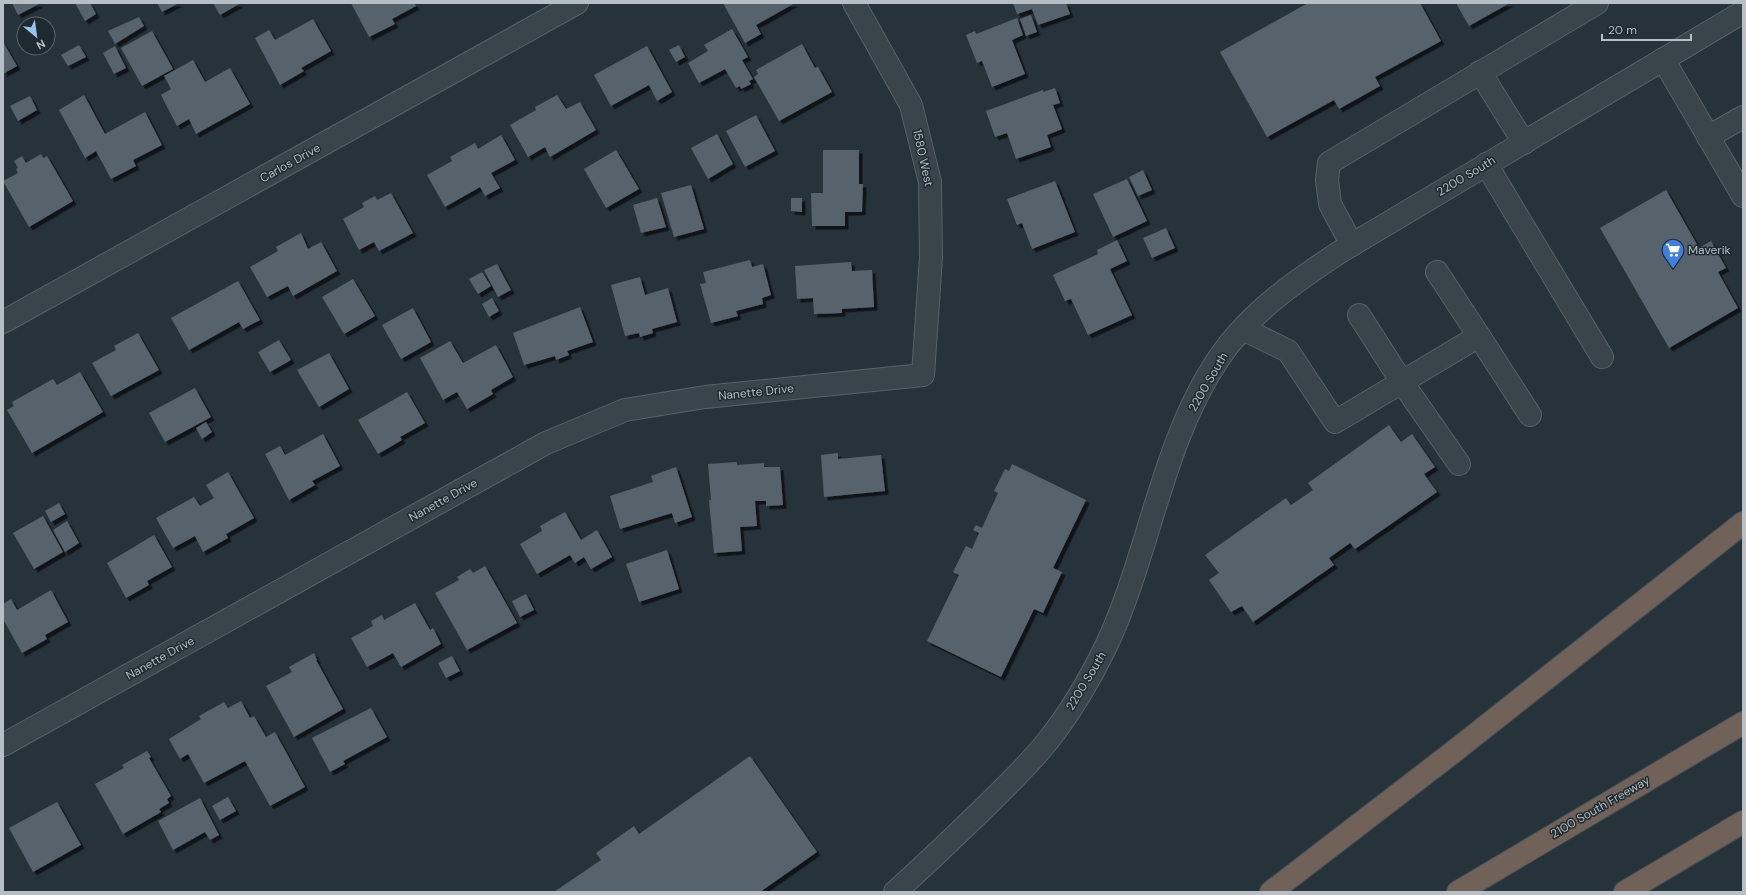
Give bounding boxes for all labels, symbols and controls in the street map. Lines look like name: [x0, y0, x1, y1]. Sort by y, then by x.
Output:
north arrow: [16, 16, 56, 56]
scale bar: [1602, 16, 1691, 42]
text: 20 m: [1608, 22, 1637, 38]
text: N: [34, 37, 48, 53]
street label: 1580 West: [909, 128, 937, 188]
street label: Carlos Drive: [257, 140, 323, 186]
street label: 2200 South: [1434, 152, 1498, 200]
supermarket icon: Maverik: [1660, 237, 1686, 270]
place label: Maverik: [1688, 242, 1731, 258]
street label: 2200 South: [1185, 349, 1231, 415]
street label: Nanette Drive: [717, 380, 795, 404]
street label: Nanette Drive: [406, 474, 480, 525]
street label: Nanette Drive: [123, 632, 197, 683]
street label: 2200 South: [1062, 649, 1110, 713]
street label: 2100 South Freeway: [1548, 772, 1653, 842]

